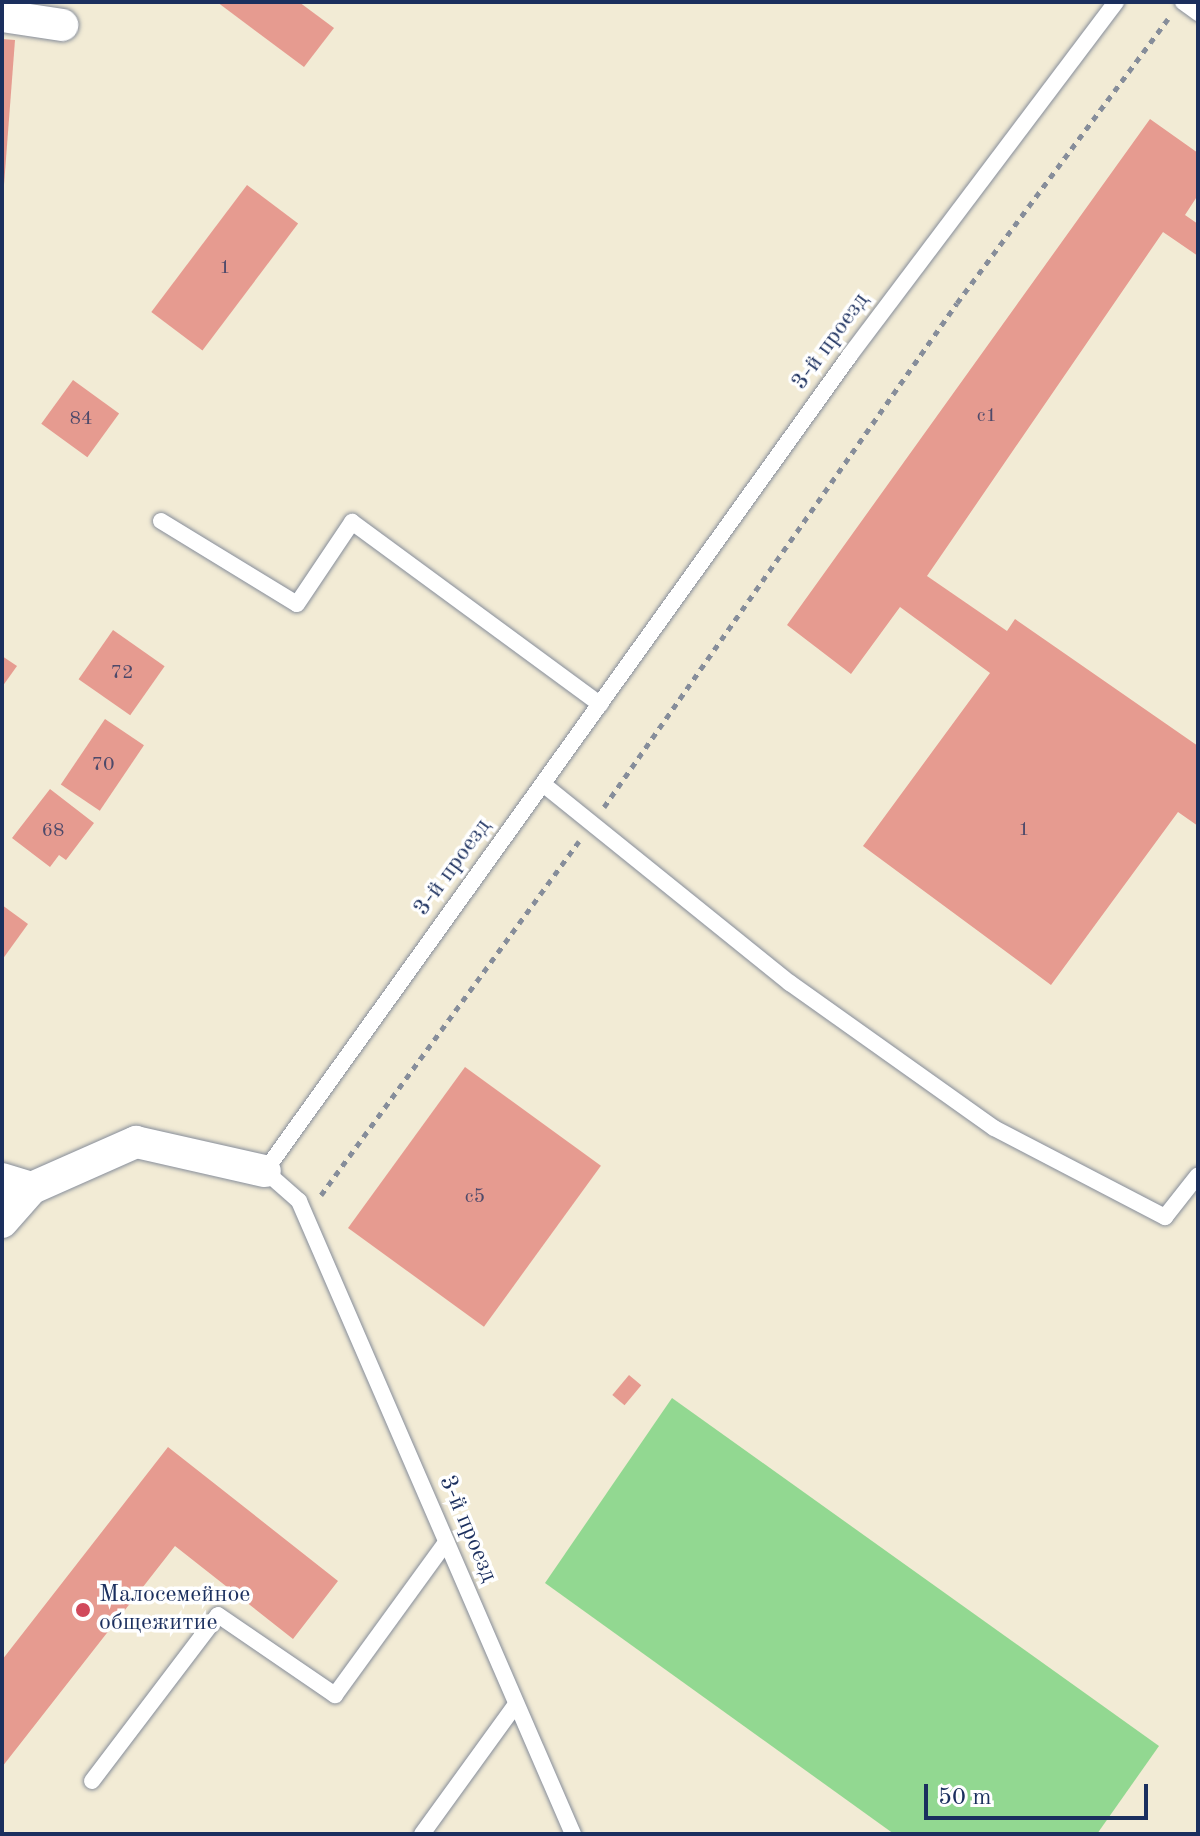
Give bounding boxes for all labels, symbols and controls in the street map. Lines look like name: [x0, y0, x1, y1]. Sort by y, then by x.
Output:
house number: 1: [219, 256, 231, 280]
street label: 3-й проезд: [786, 288, 876, 396]
house number: с1: [977, 404, 997, 428]
house number: 84: [69, 407, 93, 431]
house number: 72: [110, 661, 134, 685]
house number: 70: [91, 753, 115, 777]
street label: 3-й проезд: [408, 814, 498, 922]
house number: 1: [1018, 818, 1030, 842]
house number: 68: [41, 819, 65, 843]
house number: с5: [465, 1185, 485, 1209]
street label: 3-й проезд: [432, 1471, 502, 1587]
place label: Малосемейное общежитие: [99, 1582, 250, 1638]
marker: Малосемейное общежитие: [74, 1601, 92, 1619]
scale bar: [928, 1768, 1152, 1818]
text: 50 m: [938, 1786, 992, 1810]

